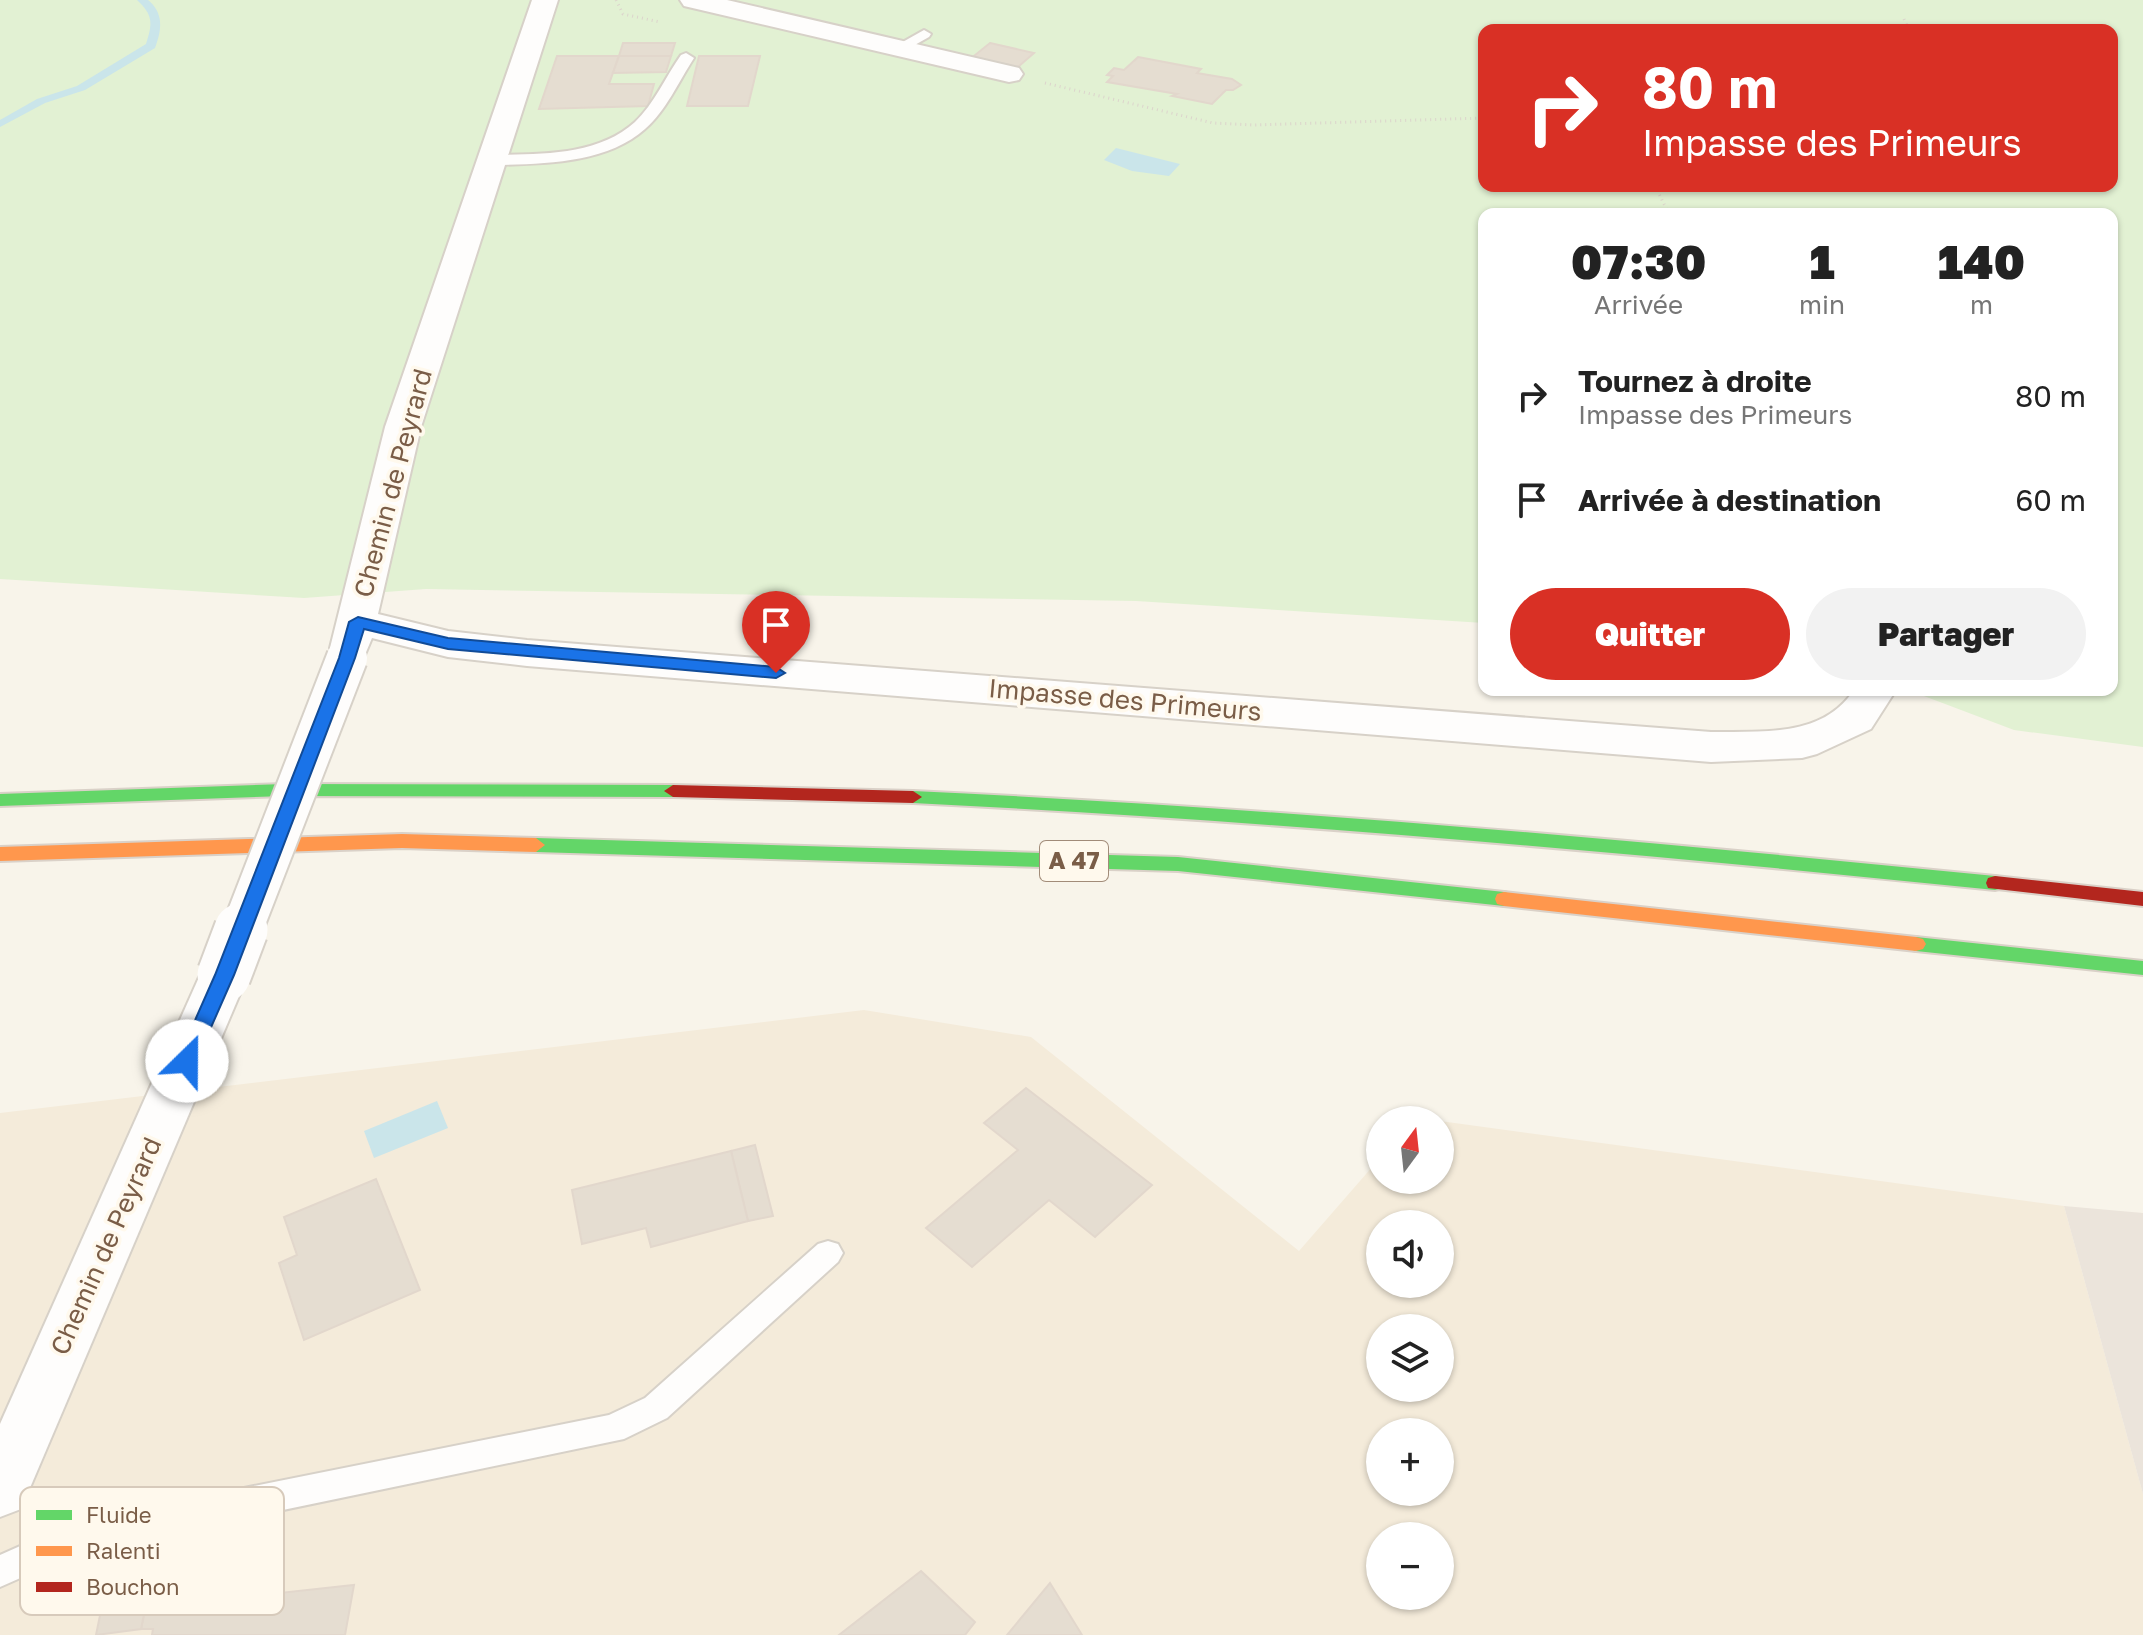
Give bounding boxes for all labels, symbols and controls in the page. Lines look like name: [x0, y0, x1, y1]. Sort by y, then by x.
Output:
text: 80 m: [1642, 53, 1777, 120]
icon: right: [1510, 56, 1614, 160]
text: Impasse des Primeurs: [1642, 121, 2022, 164]
text: 07:30: [1571, 232, 1706, 290]
text: 1: [1809, 232, 1835, 290]
text: 140: [1938, 232, 2025, 290]
text: Arrivée: [1594, 289, 1683, 320]
text: min: [1799, 289, 1845, 320]
text: m: [1970, 289, 1993, 320]
text: Tournez à droite: [1578, 363, 1812, 399]
street label: Chemin de Peyrard: [347, 365, 438, 600]
icon: right: [1510, 374, 1554, 418]
text: 80 m: [2015, 378, 2086, 414]
text: Impasse des Primeurs: [1578, 399, 1852, 430]
icon: arrive: [1510, 478, 1554, 522]
text: Arrivée à destination: [1578, 482, 1881, 518]
text: 60 m: [2015, 482, 2086, 518]
button: Quitter: [1510, 588, 1790, 680]
button: Partager: [1806, 588, 2086, 680]
pin: [742, 591, 810, 673]
icon: arrive: [754, 603, 798, 647]
street label: Impasse des Primeurs: [987, 672, 1263, 727]
road number: A 47: [1040, 841, 1108, 881]
position arrow: [145, 1019, 229, 1103]
north arrow: [1366, 1106, 1454, 1194]
map controls: [1366, 1106, 1454, 1610]
street label: Chemin de Peyrard: [44, 1132, 168, 1359]
button: sound: [1366, 1210, 1454, 1298]
button: layers: [1366, 1314, 1454, 1402]
button: +: [1366, 1418, 1454, 1506]
legend: [20, 1487, 284, 1615]
text: Fluide: [86, 1501, 152, 1528]
button: −: [1366, 1522, 1454, 1610]
text: Ralenti: [86, 1537, 161, 1564]
text: Bouchon: [86, 1573, 180, 1600]

